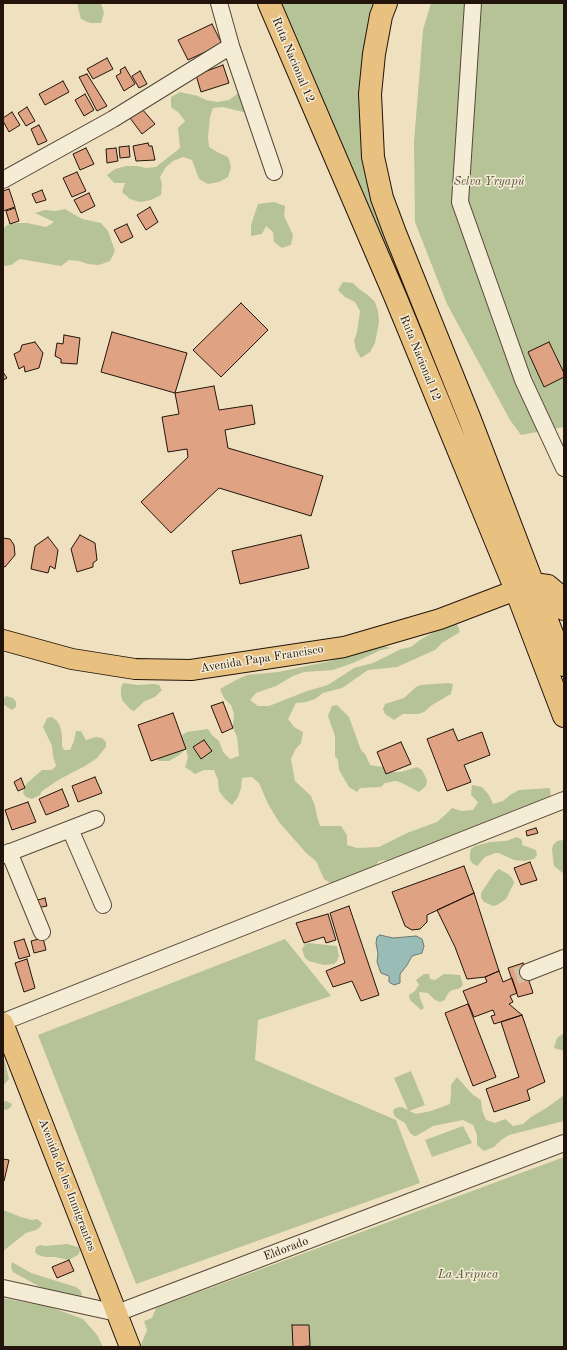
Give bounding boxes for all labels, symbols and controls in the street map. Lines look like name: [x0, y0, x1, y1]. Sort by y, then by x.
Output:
street label: Ruta Nacional 12: [269, 15, 317, 105]
park label: Selva Yryapú: [453, 175, 525, 189]
street label: Ruta Nacional 12: [396, 313, 444, 403]
street label: Avenida Papa Francisco: [199, 642, 325, 676]
street label: Avenida de los Inmigrantes: [35, 1117, 99, 1253]
street label: Eldorado: [262, 1234, 310, 1264]
park label: La Aripuca: [438, 1268, 498, 1282]

